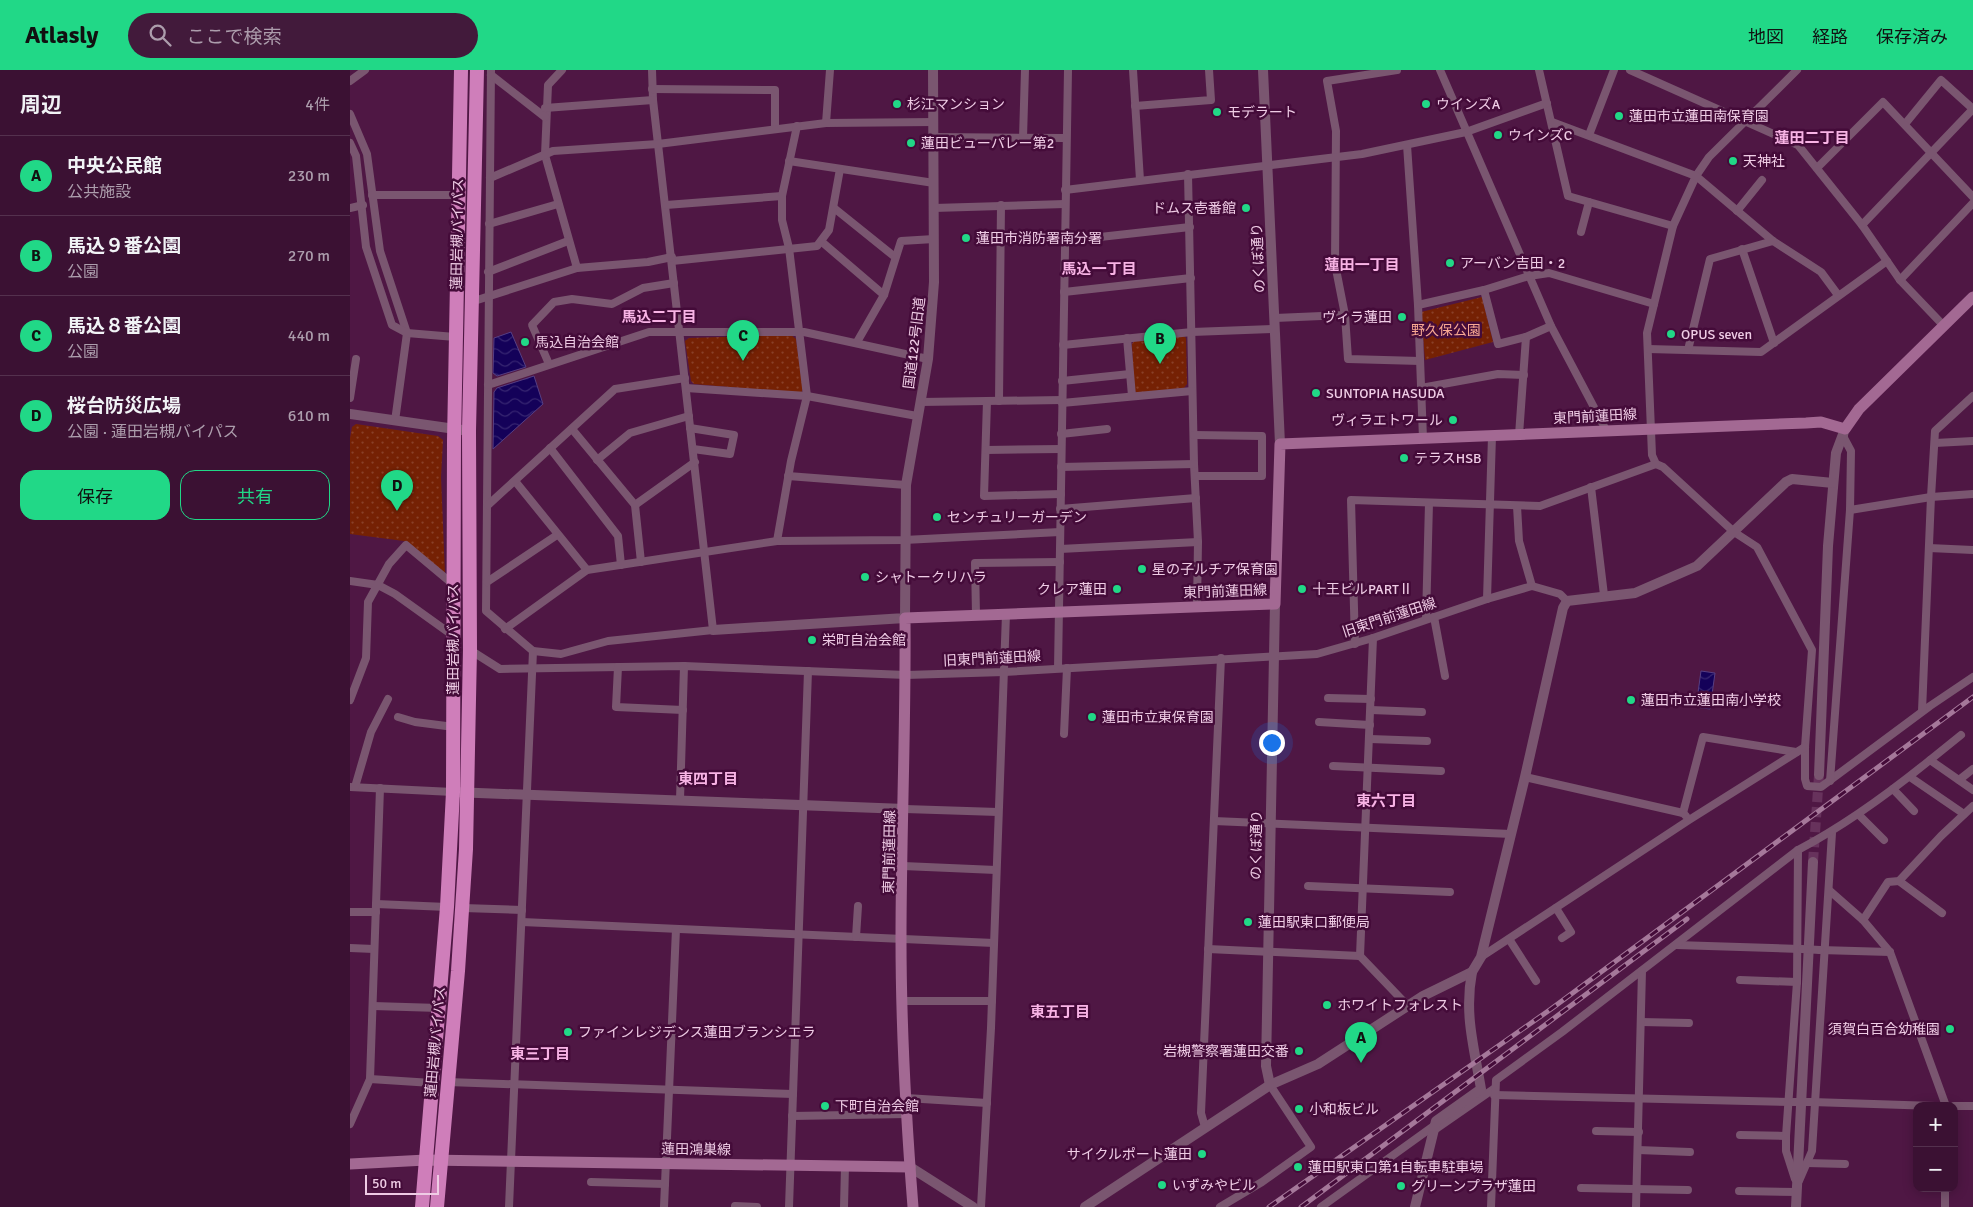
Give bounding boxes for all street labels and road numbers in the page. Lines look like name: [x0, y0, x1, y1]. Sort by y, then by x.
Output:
street label: 蓮田岩槻バイパス: [448, 178, 467, 290]
street label: のくぼ通り: [1248, 223, 1269, 293]
street label: 国道122号旧道: [900, 296, 929, 390]
street label: 東門前蓮田線: [1553, 406, 1637, 427]
street label: 東門前蓮田線: [1183, 582, 1267, 601]
street label: 蓮田岩槻バイパス: [445, 583, 462, 695]
street label: 旧東門前蓮田線: [1340, 594, 1438, 641]
street label: 旧東門前蓮田線: [943, 647, 1041, 670]
street label: 東門前蓮田線: [880, 810, 899, 894]
street label: のくぼ通り: [1247, 810, 1266, 880]
street label: 蓮田岩槻バイパス: [422, 986, 449, 1098]
street label: 蓮田鴻巣線: [661, 1140, 731, 1159]

